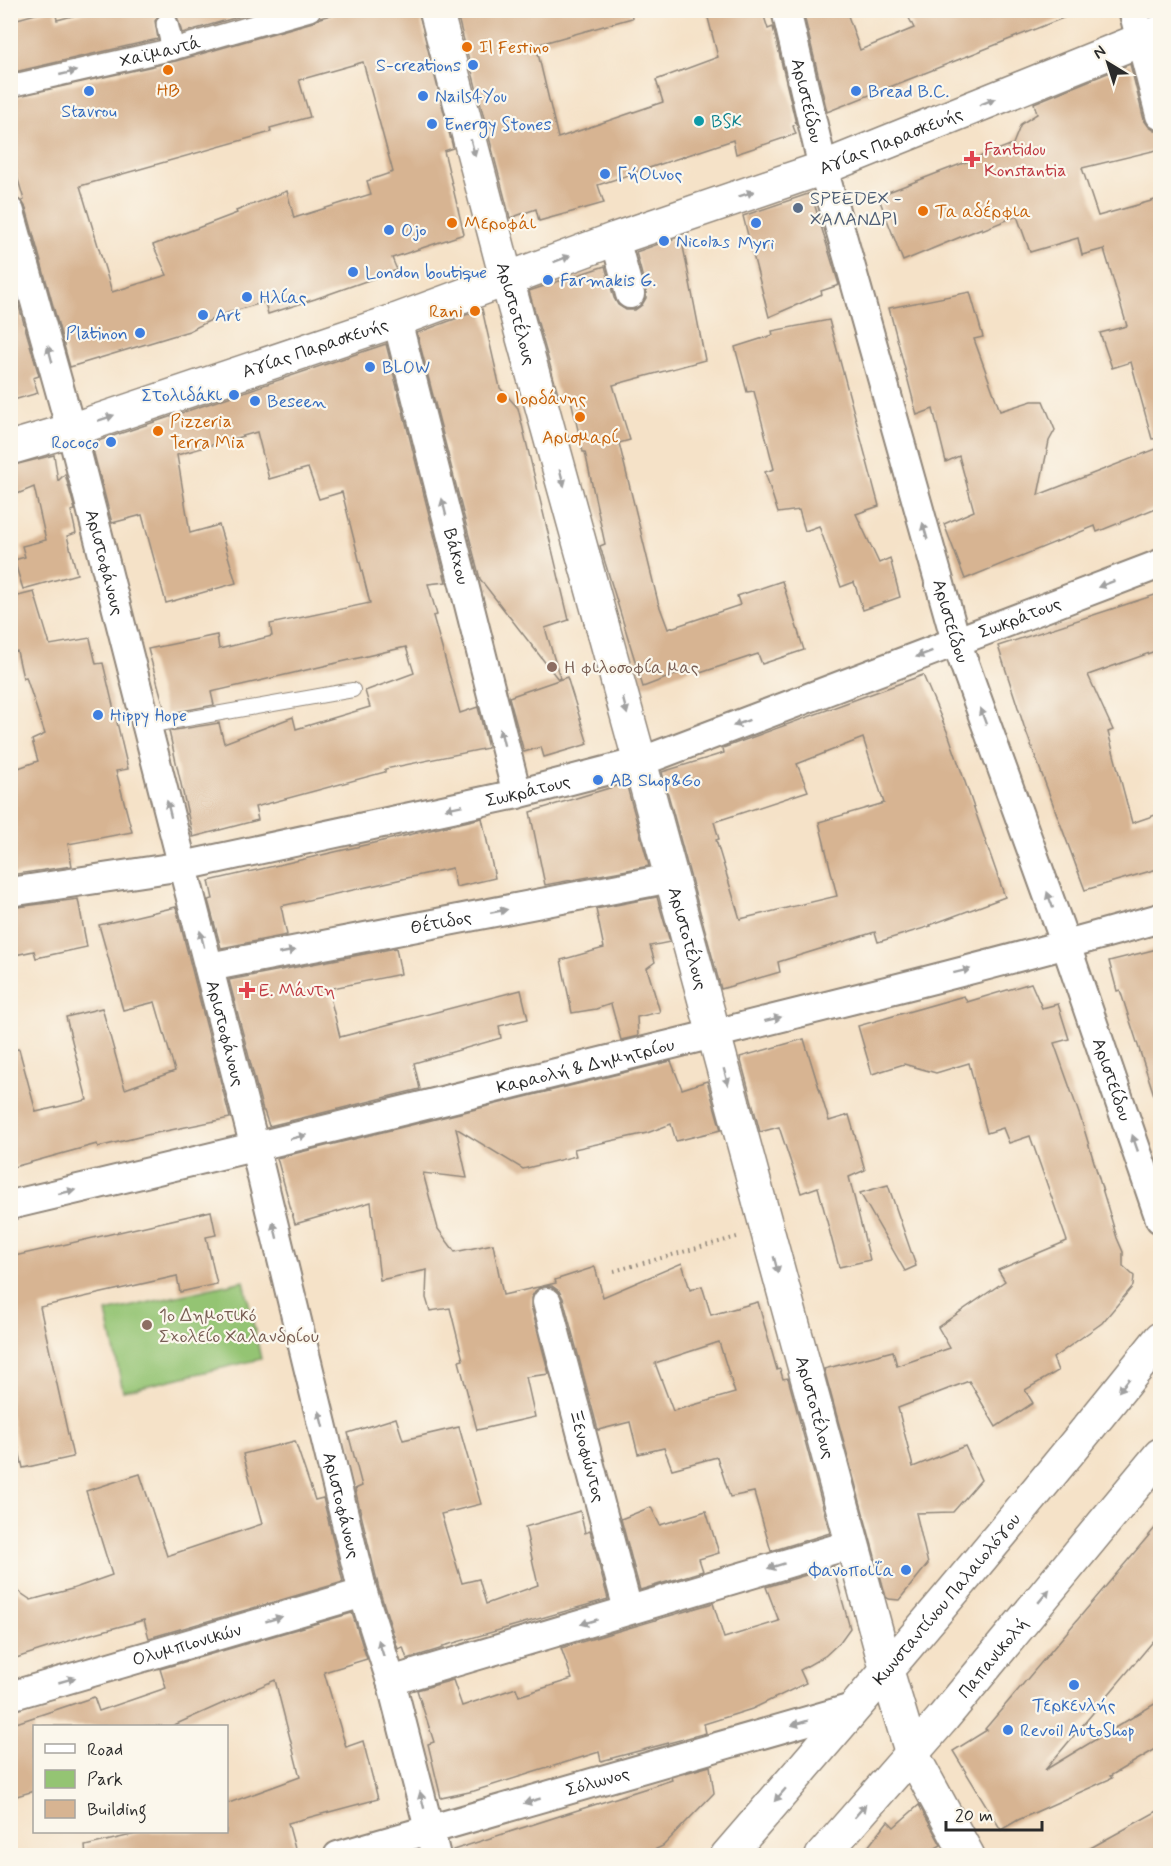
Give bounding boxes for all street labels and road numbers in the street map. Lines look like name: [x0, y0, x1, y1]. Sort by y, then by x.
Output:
street label: Χαϊμαντά: [118, 31, 204, 74]
street label: Αριστείδου: [785, 56, 828, 146]
street label: Αγίας Παρασκευής: [816, 102, 966, 181]
street label: Αριστοτέλους: [490, 260, 541, 368]
street label: Αγίας Παρασκευής: [239, 313, 391, 384]
street label: Αριστοφάνους: [79, 507, 129, 618]
street label: Βάκχου: [437, 526, 475, 587]
street label: Αριστείδου: [926, 577, 974, 667]
street label: Σωκράτους: [975, 592, 1065, 645]
street label: Σωκράτους: [484, 770, 573, 813]
street label: Αριστοτέλους: [662, 885, 712, 993]
street label: Θέτιδος: [408, 906, 474, 941]
street label: Αριστοφάνους: [199, 978, 250, 1089]
street label: Καραολή & Δημητρίου: [494, 1033, 677, 1100]
street label: Αριστείδου: [1086, 1035, 1137, 1124]
street label: Αριστοτέλους: [789, 1354, 840, 1462]
street label: Ξενοφώντος: [563, 1407, 610, 1505]
street label: Αριστοφάνους: [316, 1450, 365, 1561]
street label: Κωνσταντίνου Παλαιολόγου: [868, 1508, 1027, 1691]
street label: Παπανικολή: [953, 1613, 1034, 1704]
street label: Ολυμπιονικών: [130, 1618, 244, 1673]
street label: Σόλωνος: [563, 1762, 632, 1803]

